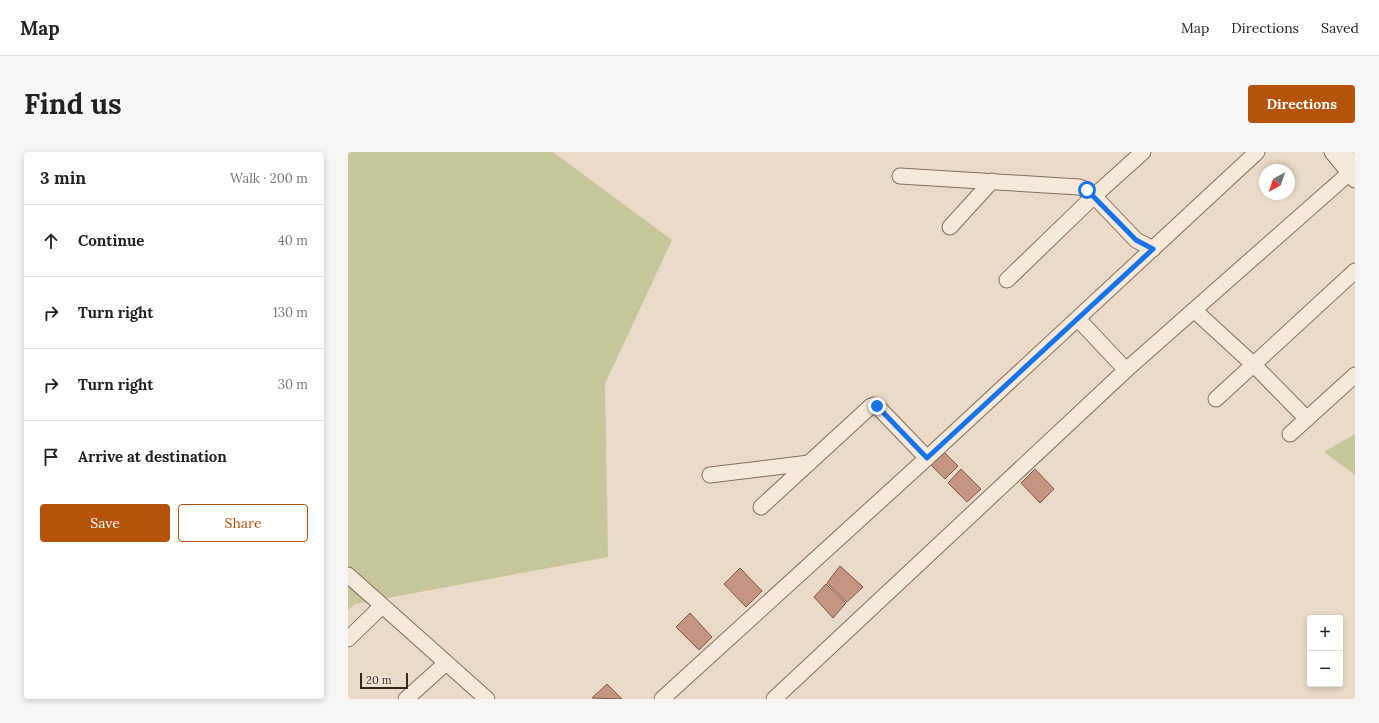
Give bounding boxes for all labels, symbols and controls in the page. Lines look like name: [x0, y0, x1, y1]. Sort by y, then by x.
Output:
text: Map: [20, 16, 60, 40]
text: Map: [1181, 19, 1209, 37]
text: Directions: [1231, 19, 1299, 37]
text: Saved: [1321, 19, 1359, 37]
button: Directions: [1248, 85, 1355, 123]
text: Find us: [24, 86, 122, 122]
north arrow: [1259, 164, 1295, 200]
text: 3 min: [40, 167, 86, 189]
text: Walk · 200 m: [230, 170, 308, 187]
route start: [1078, 181, 1096, 199]
icon: ahead: [40, 230, 62, 252]
text: Continue: [78, 231, 144, 250]
text: 40 m: [278, 232, 308, 249]
icon: right: [40, 302, 62, 324]
text: Turn right: [78, 303, 154, 322]
text: 130 m: [273, 304, 308, 321]
icon: right: [40, 374, 62, 396]
text: Turn right: [78, 375, 154, 394]
text: 30 m: [278, 376, 308, 393]
route end: [868, 397, 886, 415]
icon: arrive: [40, 446, 62, 468]
text: Arrive at destination: [78, 447, 227, 466]
button: Save: [40, 504, 170, 542]
button: Share: [178, 504, 308, 542]
map controls: [1307, 615, 1343, 687]
button: +: [1307, 615, 1343, 651]
button: −: [1307, 651, 1343, 687]
scale bar: [360, 671, 408, 690]
text: 20 m: [366, 673, 391, 687]

